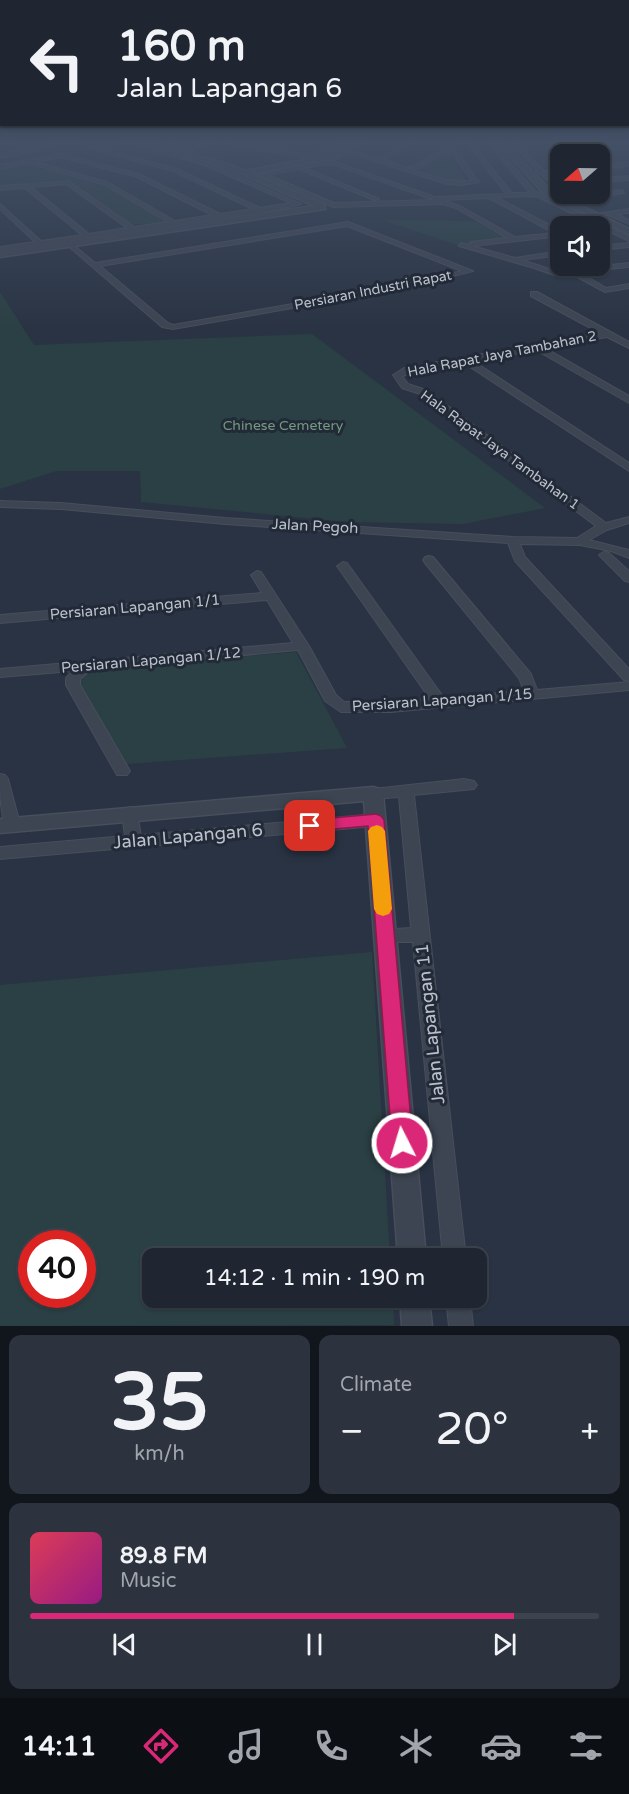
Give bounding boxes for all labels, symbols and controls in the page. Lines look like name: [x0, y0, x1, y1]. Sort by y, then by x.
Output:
text: 160 m: [117, 21, 246, 72]
icon: left: [18, 24, 96, 102]
text: Jalan Lapangan 6: [117, 72, 342, 105]
north arrow: [550, 144, 610, 204]
map controls: [550, 144, 610, 276]
button: sound: [550, 216, 610, 276]
street label: Persiaran Industri Rapat: [293, 266, 454, 314]
street label: Hala Rapat Jaya Tambahan 2: [406, 327, 598, 381]
street label: Hala Rapat Jaya Tambahan 1: [417, 387, 583, 513]
park label: Chinese Cemetery: [223, 417, 344, 434]
street label: Jalan Pegoh: [271, 515, 359, 537]
street label: Persiaran Lapangan 1/1: [49, 591, 221, 623]
street label: Persiaran Lapangan 1/12: [60, 643, 242, 677]
street label: Persiaran Lapangan 1/15: [351, 685, 533, 715]
pin: [284, 800, 335, 851]
icon: arrive: [293, 809, 326, 842]
street label: Jalan Lapangan 6: [112, 819, 264, 853]
street label: Jalan Lapangan 11: [411, 943, 449, 1105]
position arrow: [370, 1111, 434, 1175]
speed limit sign: 40: [18, 1230, 96, 1308]
text: 14:12 · 1 min · 190 m: [204, 1265, 425, 1291]
text: 35: [111, 1356, 208, 1450]
text: Climate: [340, 1373, 412, 1397]
text: 20°: [435, 1403, 509, 1457]
text: −: [340, 1412, 364, 1451]
text: +: [580, 1412, 599, 1451]
text: km/h: [134, 1442, 185, 1466]
text: 89.8 FM: [120, 1543, 207, 1569]
text: Music: [120, 1569, 176, 1593]
icon: previous: [108, 1628, 141, 1661]
icon: pause: [298, 1628, 331, 1661]
icon: next: [488, 1628, 521, 1661]
icon: directions: [140, 1725, 182, 1767]
icon: music: [225, 1725, 267, 1767]
icon: phone: [310, 1725, 352, 1767]
icon: climate: [395, 1725, 437, 1767]
icon: car: [480, 1725, 522, 1767]
icon: filters: [565, 1725, 607, 1767]
text: 14:11: [22, 1730, 96, 1763]

